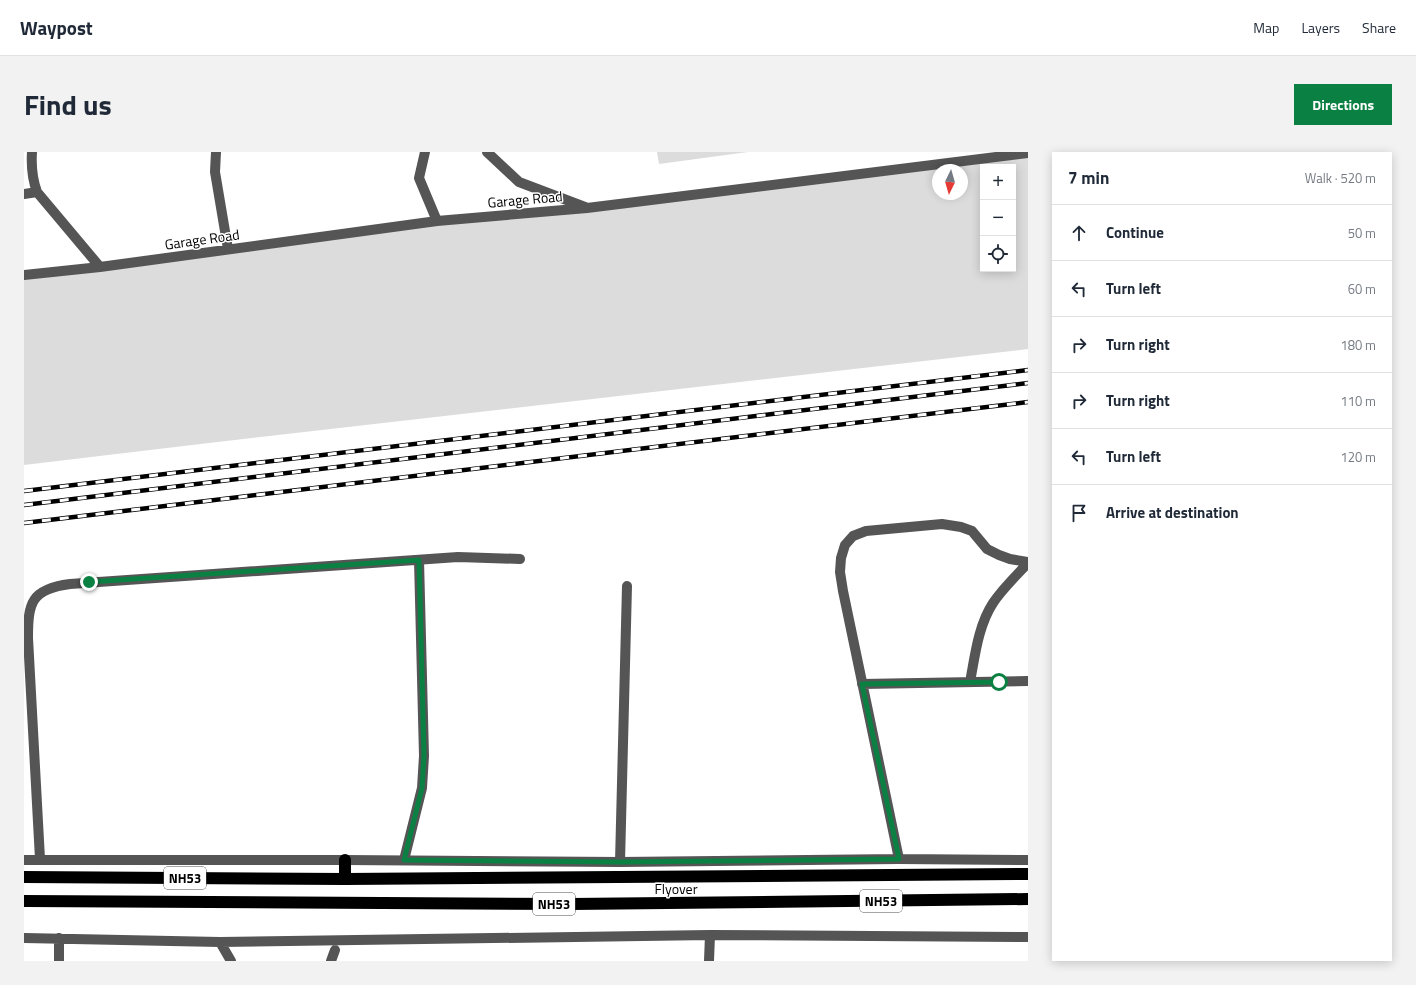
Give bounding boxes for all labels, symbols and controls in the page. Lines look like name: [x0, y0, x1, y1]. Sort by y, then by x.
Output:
text: Waypost: [20, 13, 93, 42]
text: Map: [1253, 17, 1279, 38]
text: Layers: [1301, 17, 1340, 38]
text: Share: [1362, 17, 1396, 38]
text: Find us: [24, 83, 112, 126]
button: Directions: [1294, 84, 1392, 125]
north arrow: [932, 164, 968, 200]
map controls: [980, 164, 1016, 272]
button: +: [980, 164, 1016, 200]
text: 7 min: [1068, 165, 1109, 191]
text: Walk · 520 m: [1305, 168, 1376, 188]
street label: Garage Road: [487, 185, 563, 213]
button: −: [980, 200, 1016, 236]
text: Continue: [1106, 221, 1164, 244]
icon: ahead: [1068, 222, 1090, 244]
street label: Garage Road: [163, 223, 241, 255]
text: 50 m: [1348, 223, 1376, 243]
button: locate: [980, 236, 1016, 272]
text: Turn left: [1106, 277, 1161, 300]
icon: left: [1068, 278, 1090, 300]
text: 60 m: [1348, 279, 1376, 299]
text: Turn right: [1106, 333, 1170, 356]
icon: right: [1068, 334, 1090, 356]
text: 180 m: [1340, 335, 1376, 355]
text: Turn right: [1106, 389, 1170, 412]
icon: right: [1068, 390, 1090, 412]
text: 110 m: [1340, 391, 1376, 411]
text: Turn left: [1106, 445, 1161, 468]
icon: left: [1068, 446, 1090, 468]
text: 120 m: [1340, 447, 1376, 467]
text: Arrive at destination: [1106, 501, 1239, 524]
icon: arrive: [1068, 502, 1090, 524]
route end: [80, 573, 98, 591]
route start: [990, 673, 1008, 691]
road number: NH53: [164, 867, 206, 889]
street label: Flyover: [654, 878, 698, 899]
road number: NH53: [860, 890, 902, 912]
road number: NH53: [533, 893, 575, 915]

